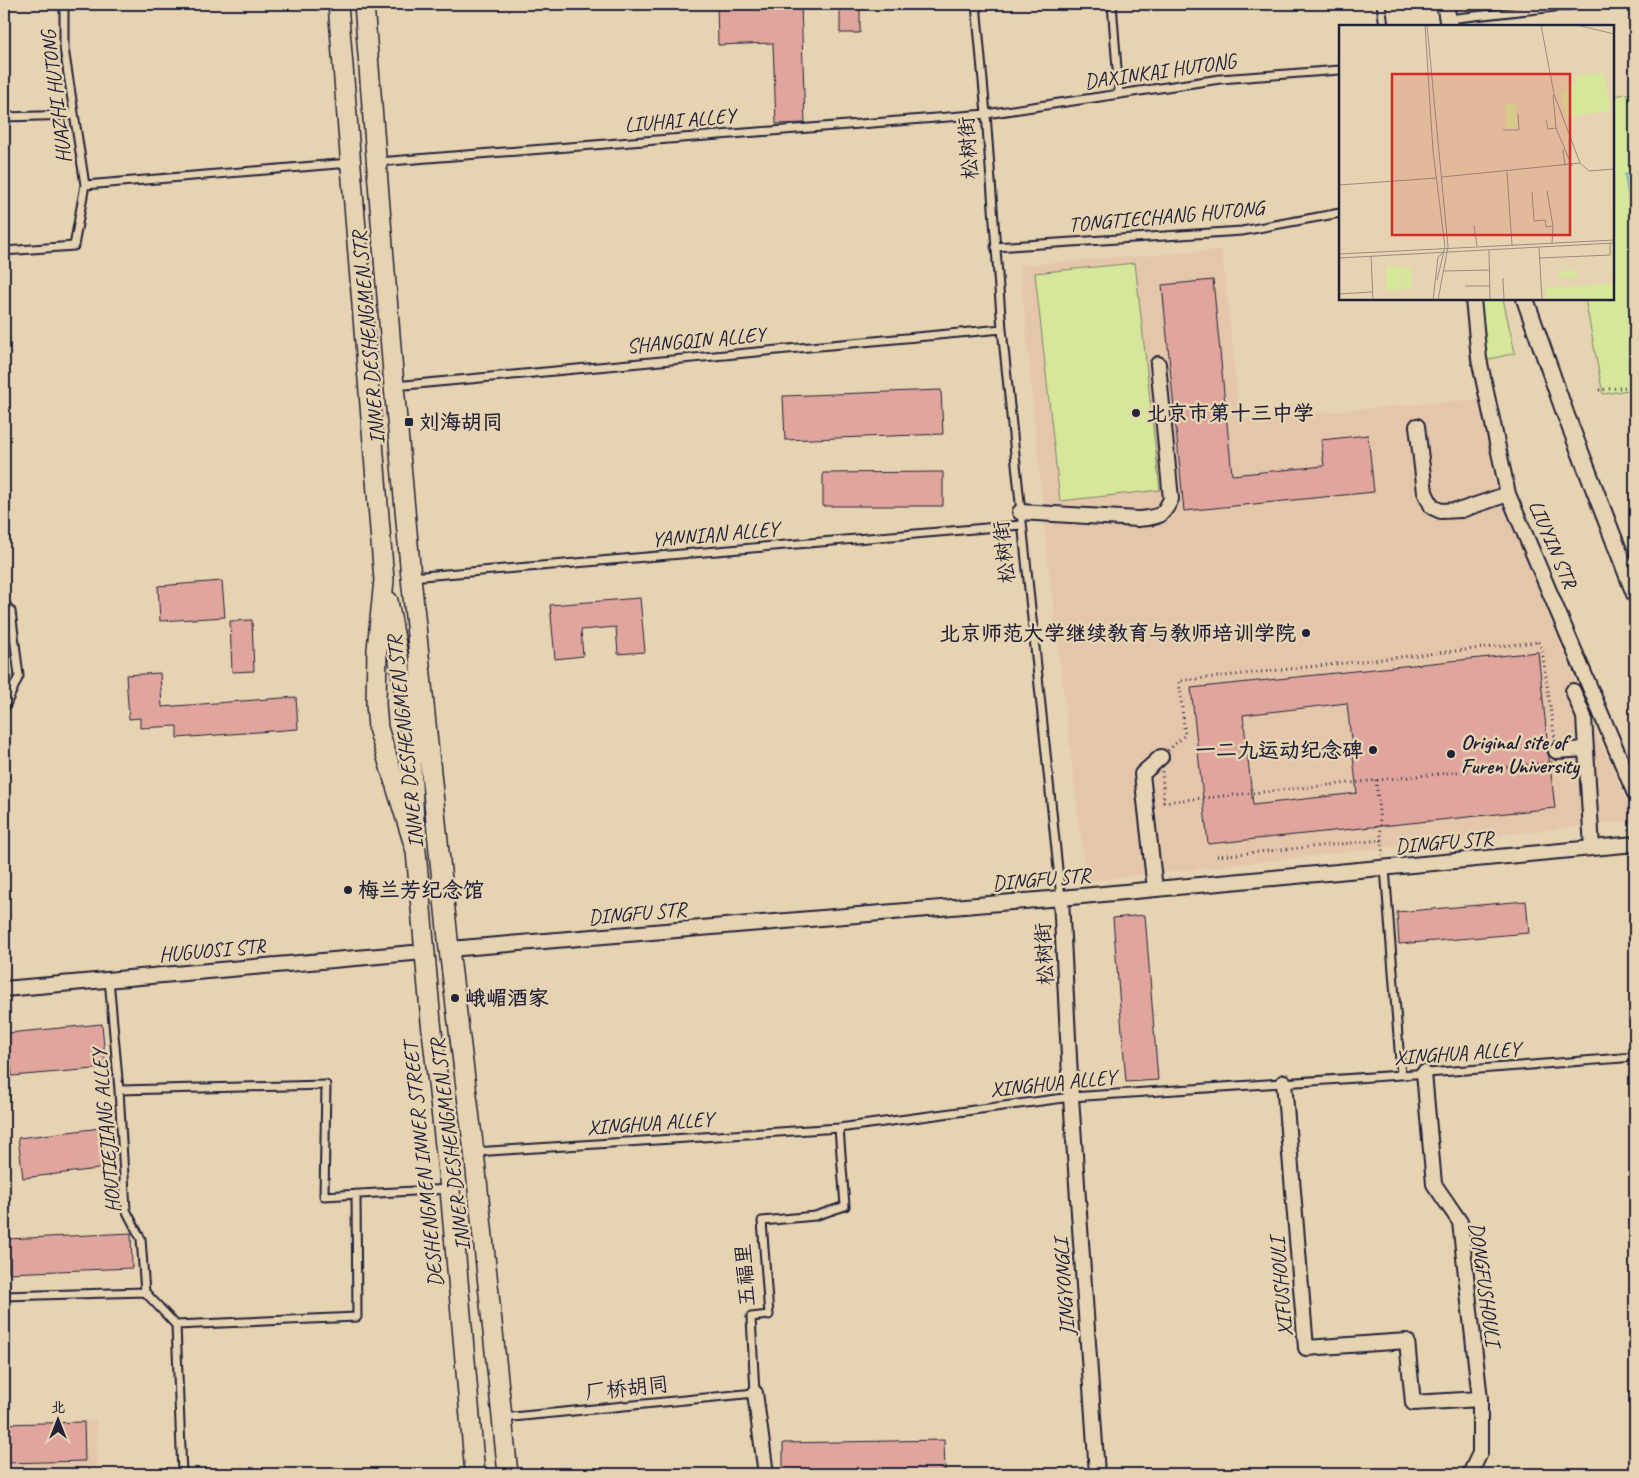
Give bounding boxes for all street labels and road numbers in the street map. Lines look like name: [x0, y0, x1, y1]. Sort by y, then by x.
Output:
street label: HUAZHI HUTONG: [35, 26, 77, 165]
street label: DAXINKAI HUTONG: [1083, 47, 1240, 95]
street label: LIUHAI ALLEY: [624, 102, 740, 138]
street label: 松树街: [953, 116, 983, 180]
street label: TONGTIECHANG HUTONG: [1067, 194, 1268, 237]
street label: INNER DESHENGMEN STR: [346, 228, 390, 445]
street label: SHANGQIN ALLEY: [626, 321, 770, 359]
street label: LIUYIN STR: [1523, 496, 1584, 593]
street label: YANNIAN ALLEY: [650, 515, 784, 553]
street label: 松树街: [988, 519, 1020, 585]
street label: INNER DESHENGMEN STR: [381, 632, 429, 850]
street label: DINGFU STR: [1394, 825, 1497, 859]
street label: DINGFU STR: [991, 862, 1094, 896]
street label: DINGFU STR: [587, 896, 690, 930]
street label: 松树街: [1029, 922, 1059, 986]
street label: HUGUOSI STR: [158, 932, 268, 968]
street label: INNER DESHENGMEN STR: [424, 1035, 476, 1253]
street label: XINGHUA ALLEY: [1393, 1035, 1525, 1070]
street label: DESHENGMEN INNER STREET: [397, 1036, 449, 1288]
street label: HOUTIEJIANG ALLEY: [86, 1045, 126, 1214]
street label: XINGHUA ALLEY: [989, 1063, 1122, 1103]
street label: XINGHUA ALLEY: [586, 1105, 718, 1140]
street label: DONGFUSHOULI: [1463, 1221, 1507, 1352]
street label: XIFUSHOULI: [1263, 1232, 1298, 1338]
street label: JINGYONGLI: [1047, 1233, 1080, 1337]
street label: 五福里: [730, 1243, 760, 1307]
street label: 厂桥胡同: [584, 1371, 670, 1405]

